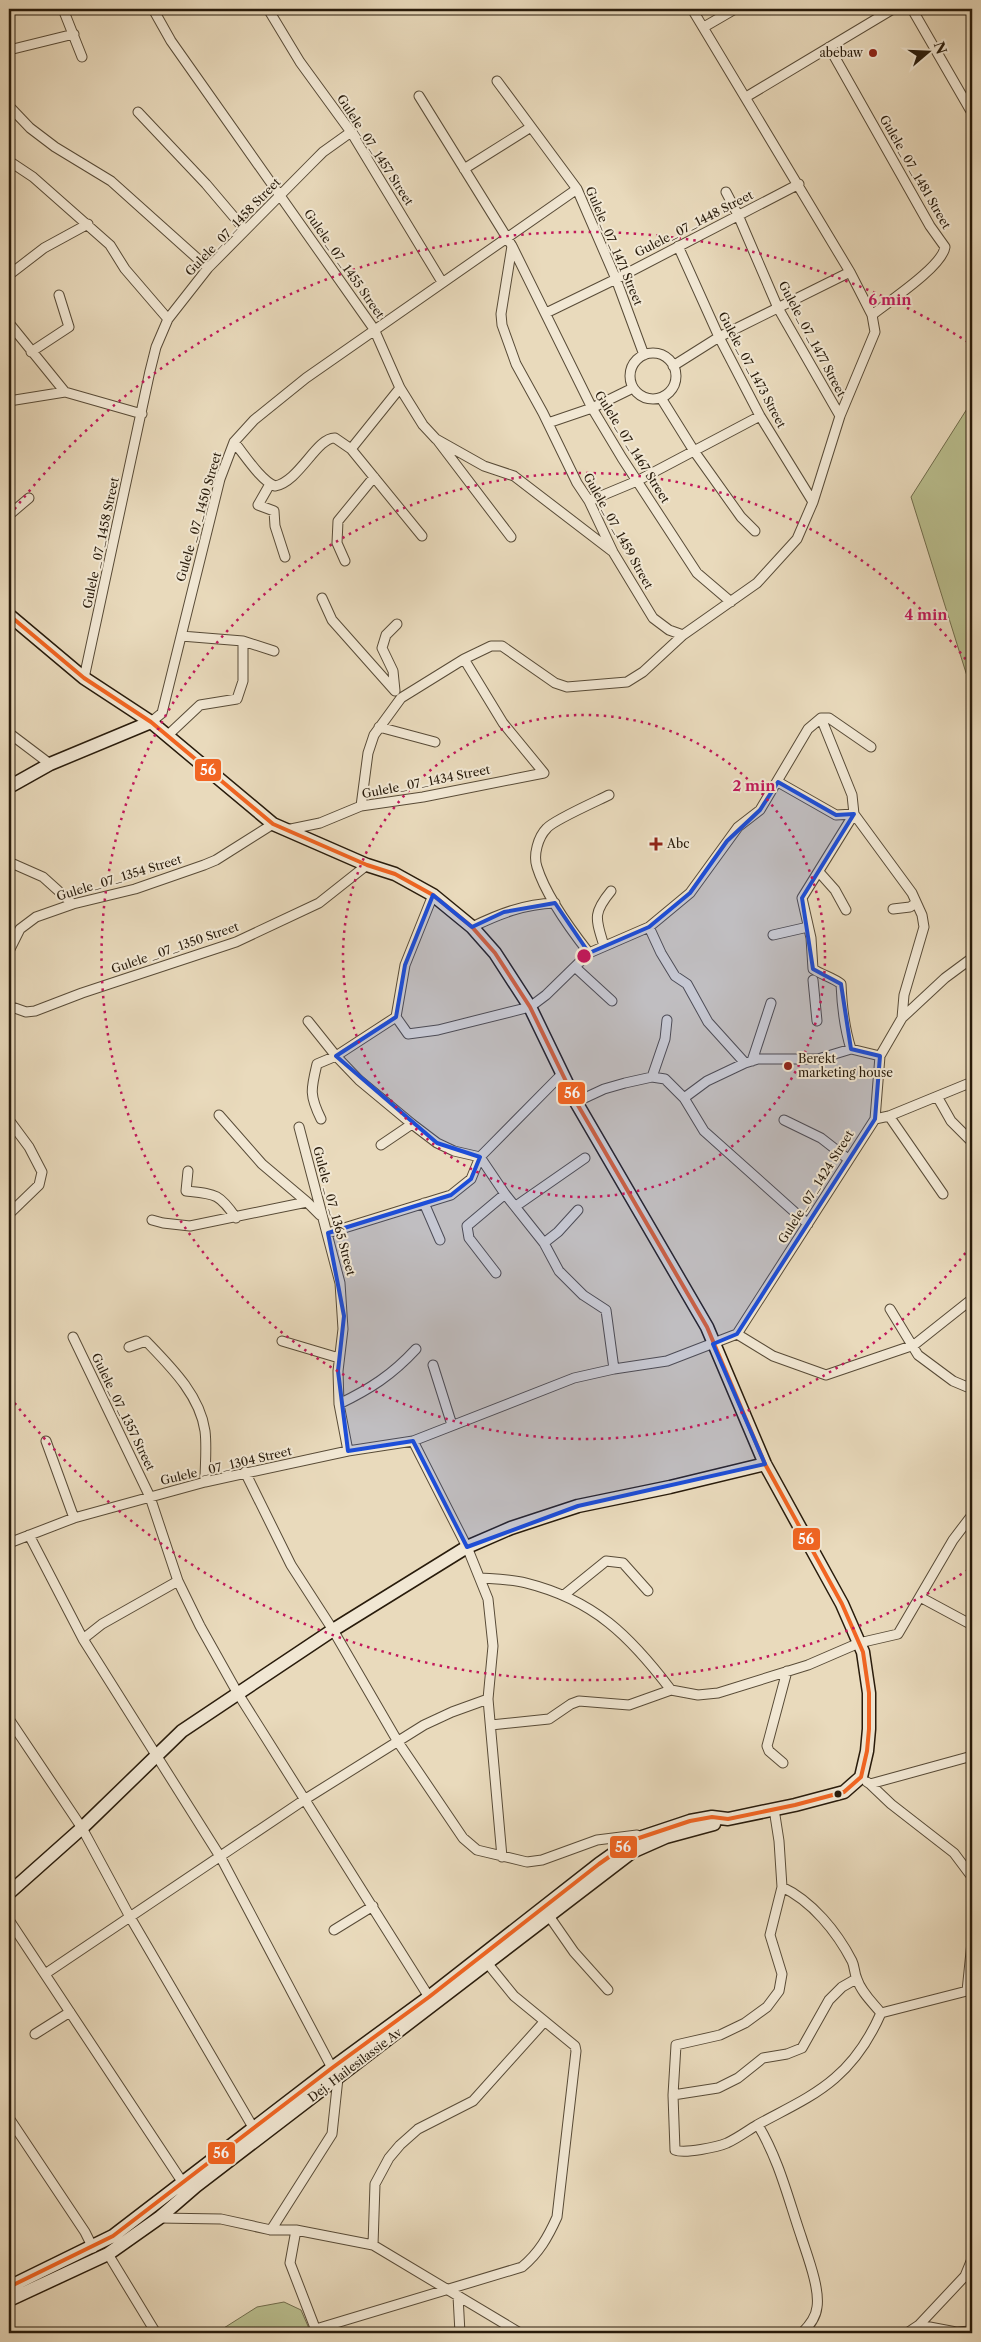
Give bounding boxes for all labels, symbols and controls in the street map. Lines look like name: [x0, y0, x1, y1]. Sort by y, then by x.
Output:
north arrow: [904, 28, 954, 78]
text: N: [930, 39, 951, 56]
place label: abebaw: [820, 45, 864, 60]
marker: abebaw: [867, 47, 879, 59]
street label: Gulele_07_1457 Street: [334, 91, 417, 209]
street label: Gulele_07_1481 Street: [877, 112, 955, 232]
street label: Gulele_07_1458 Street: [182, 174, 284, 279]
street label: Gulele_07_1471 Street: [583, 184, 647, 308]
street label: Gulele_07_1448 Street: [632, 187, 756, 260]
street label: Gulele_07_1455 Street: [301, 206, 388, 322]
street label: Gulele_07_1477 Street: [776, 278, 850, 400]
text: 6 min: [868, 290, 912, 309]
street label: Gulele_07_1473 Street: [715, 309, 790, 431]
street label: Gulele_07_1467 Street: [592, 388, 674, 506]
street label: Gulele _07_1450 Street: [173, 450, 224, 583]
street label: Gulele_07_1459 Street: [580, 470, 657, 592]
street label: Gulele _07_1458 Street: [79, 475, 122, 610]
text: 4 min: [904, 605, 948, 624]
line badge: 56: [194, 758, 222, 782]
text: 56: [200, 761, 216, 779]
street label: Gulele_07_1434 Street: [360, 762, 492, 801]
text: 2 min: [732, 776, 776, 795]
place label: Abc: [666, 836, 689, 851]
marker: Abc: [649, 837, 663, 851]
street label: Gulele_07_1354 Street: [55, 851, 184, 904]
street label: Gulele _07_1350 Street: [109, 918, 241, 976]
centre of rings: [575, 947, 593, 965]
place label: Berekt marketing house: [798, 1051, 893, 1080]
marker: Berekt marketing house: [782, 1060, 794, 1072]
line badge: 56: [557, 1081, 586, 1105]
text: 56: [564, 1084, 580, 1102]
street label: Gulele_07_1424 Street: [775, 1127, 857, 1246]
street label: Gulele _07_1365 Street: [310, 1145, 359, 1278]
street label: Gulele_07_1357 Street: [88, 1351, 159, 1474]
street label: Gulele _07_1304 Street: [159, 1443, 294, 1488]
line badge: 56: [792, 1527, 821, 1551]
text: 56: [798, 1530, 814, 1548]
unlabelled marker: [833, 1789, 843, 1799]
line badge: 56: [609, 1835, 638, 1859]
text: 56: [615, 1838, 631, 1856]
street label: Dej. Hailesilassie Av: [305, 2024, 405, 2105]
line badge: 56: [207, 2141, 236, 2165]
text: 56: [213, 2144, 229, 2162]

